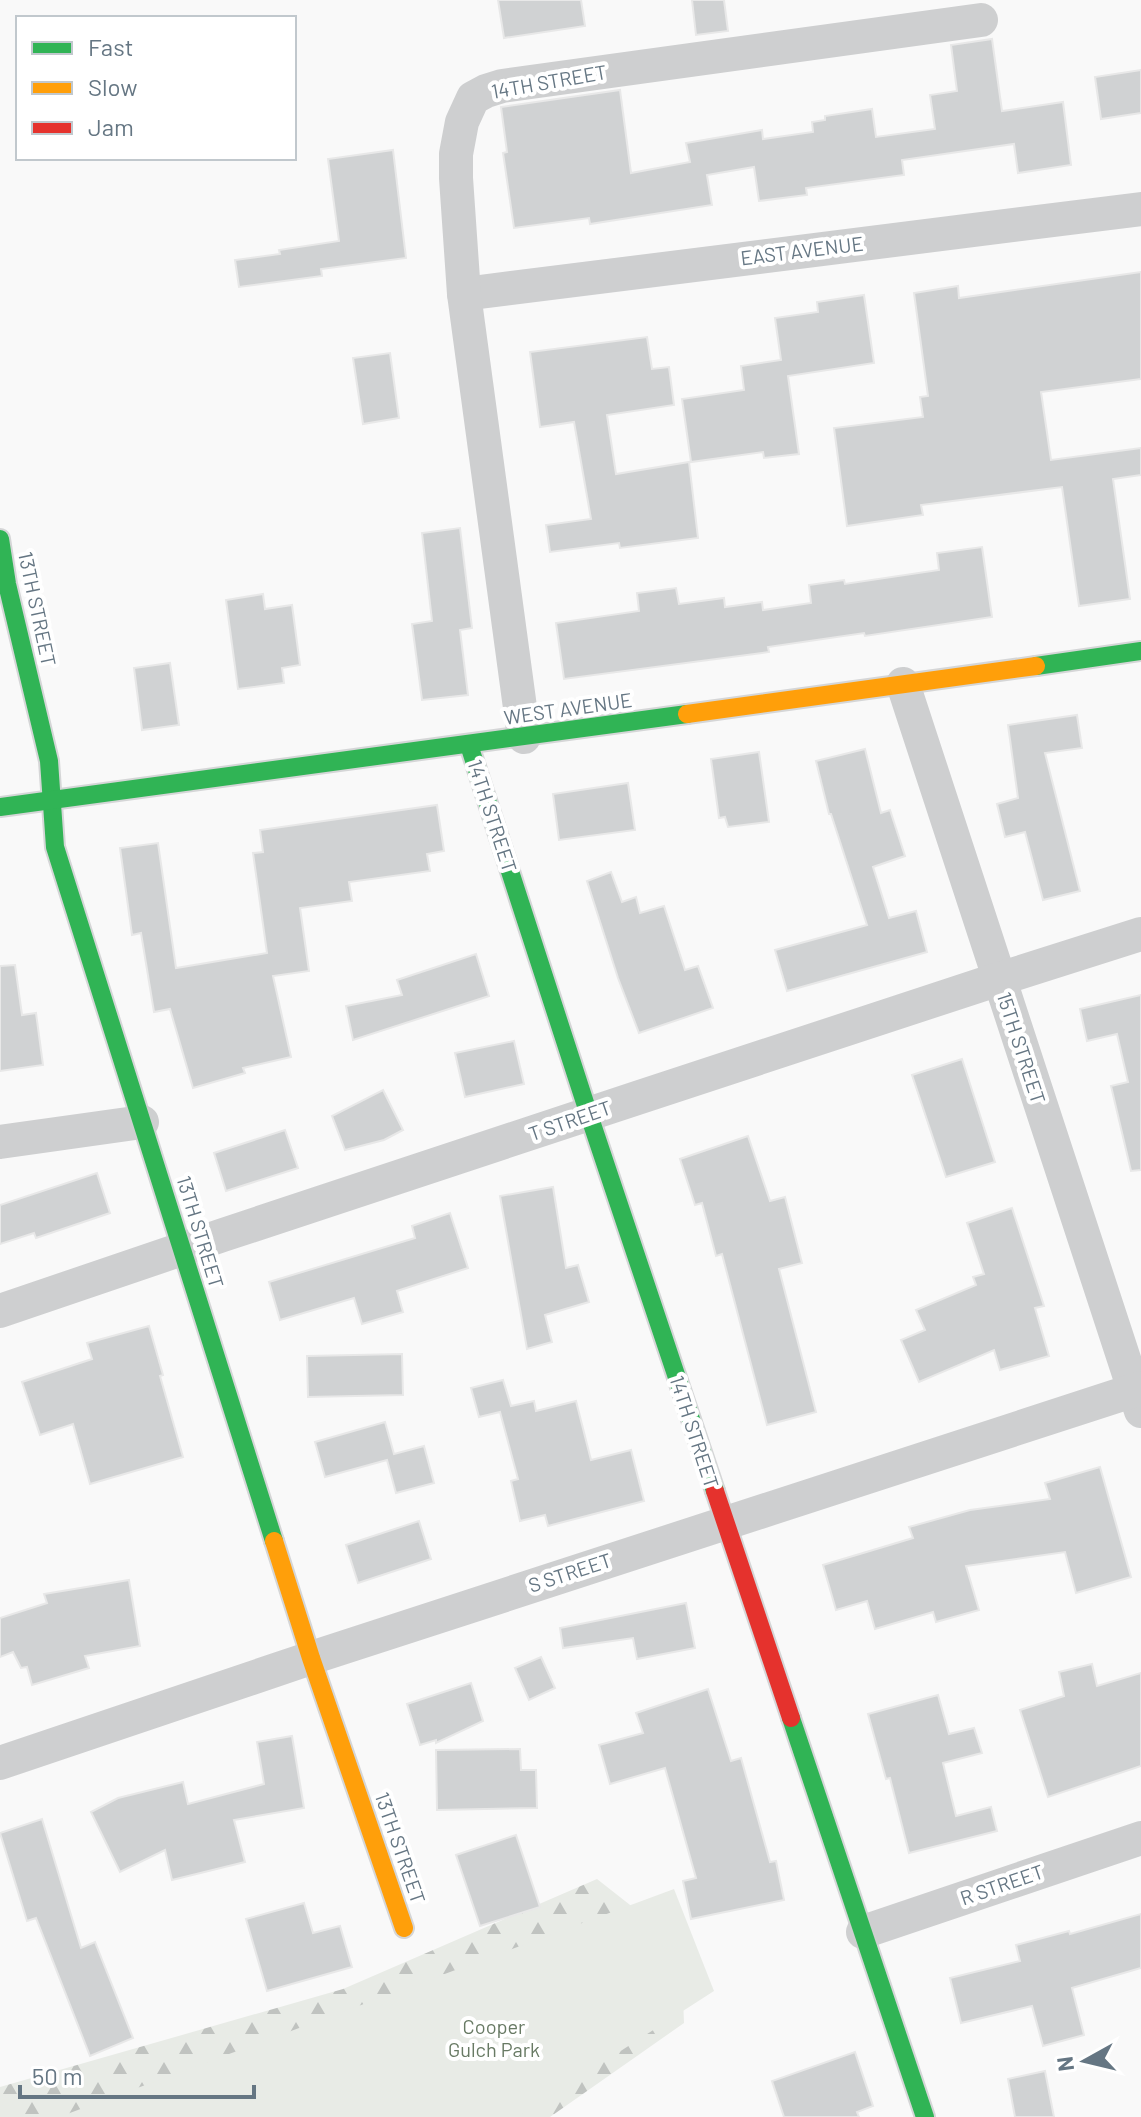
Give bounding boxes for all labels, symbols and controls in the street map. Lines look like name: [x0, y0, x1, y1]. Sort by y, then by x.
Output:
legend: [16, 16, 296, 160]
text: Fast: [88, 32, 133, 61]
street label: 14TH STREET: [489, 59, 608, 103]
text: Slow: [88, 72, 137, 101]
text: Jam: [88, 112, 134, 141]
street label: EAST AVENUE: [739, 231, 865, 269]
street label: 13TH STREET: [14, 549, 62, 668]
street label: WEST AVENUE: [502, 687, 634, 729]
street label: 14TH STREET: [463, 756, 522, 875]
street label: 15TH STREET: [993, 989, 1051, 1107]
street label: T STREET: [525, 1095, 614, 1145]
street label: 13TH STREET: [172, 1173, 229, 1291]
street label: 14TH STREET: [665, 1372, 724, 1491]
street label: S STREET: [525, 1547, 614, 1597]
street label: 13TH STREET: [371, 1789, 431, 1907]
street label: R STREET: [957, 1859, 1047, 1910]
park label: Cooper Gulch Park: [448, 2014, 540, 2061]
north arrow: [1045, 2021, 1125, 2101]
scale bar: [20, 2049, 254, 2099]
text: N: [1050, 2055, 1078, 2073]
text: 50 m: [32, 2061, 83, 2090]

